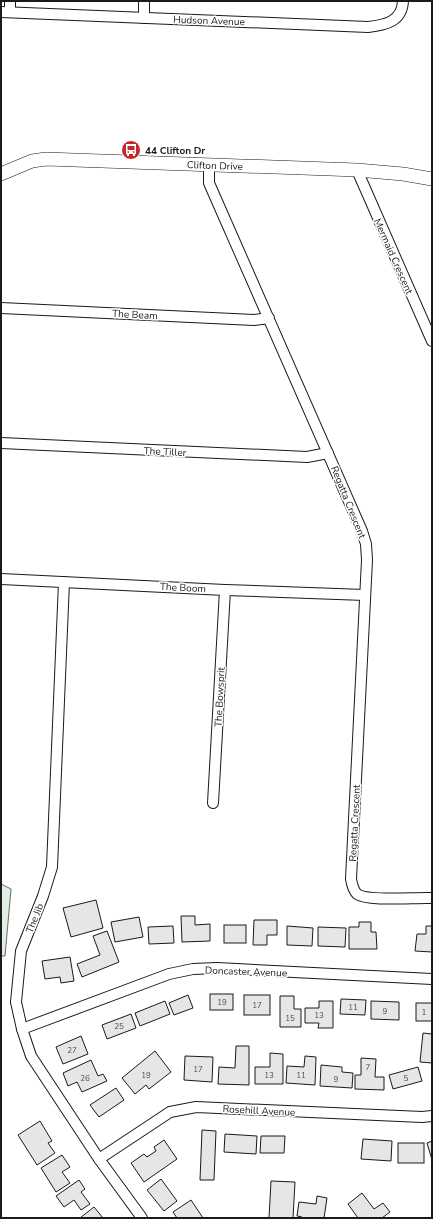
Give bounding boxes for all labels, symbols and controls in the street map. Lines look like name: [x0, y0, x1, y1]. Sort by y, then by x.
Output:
street label: Hudson Avenue: [173, 13, 245, 29]
bus stop icon: 44 Clifton Dr: [120, 139, 142, 161]
place label: 44 Clifton Dr: [145, 144, 205, 158]
street label: Clifton Drive: [187, 158, 243, 174]
street label: Mermaid Crescent: [370, 216, 416, 297]
street label: The Beam: [112, 307, 158, 323]
street label: The Tiller: [143, 444, 187, 460]
street label: Regatta Crescent: [327, 464, 369, 541]
street label: The Boom: [160, 580, 206, 596]
street label: The Bowsprit: [211, 666, 229, 727]
street label: Regatta Crescent: [346, 784, 364, 862]
street label: The Jib: [23, 901, 47, 935]
street label: Doncaster Avenue: [205, 964, 287, 980]
house number: 19: [217, 997, 227, 1008]
house number: 17: [252, 1000, 262, 1011]
house number: 11: [348, 1002, 358, 1013]
house number: 9: [383, 1006, 388, 1017]
house number: 1: [422, 1007, 427, 1018]
house number: 13: [314, 1010, 324, 1021]
house number: 15: [285, 1013, 295, 1024]
house number: 25: [114, 1021, 124, 1032]
house number: 27: [67, 1045, 77, 1056]
house number: 7: [366, 1062, 371, 1073]
house number: 17: [193, 1064, 203, 1075]
house number: 19: [141, 1070, 151, 1081]
house number: 13: [264, 1070, 274, 1081]
house number: 11: [296, 1070, 306, 1081]
house number: 26: [80, 1073, 90, 1084]
house number: 5: [404, 1073, 409, 1084]
house number: 9: [334, 1074, 339, 1085]
street label: Rosehill Avenue: [222, 1102, 296, 1120]

